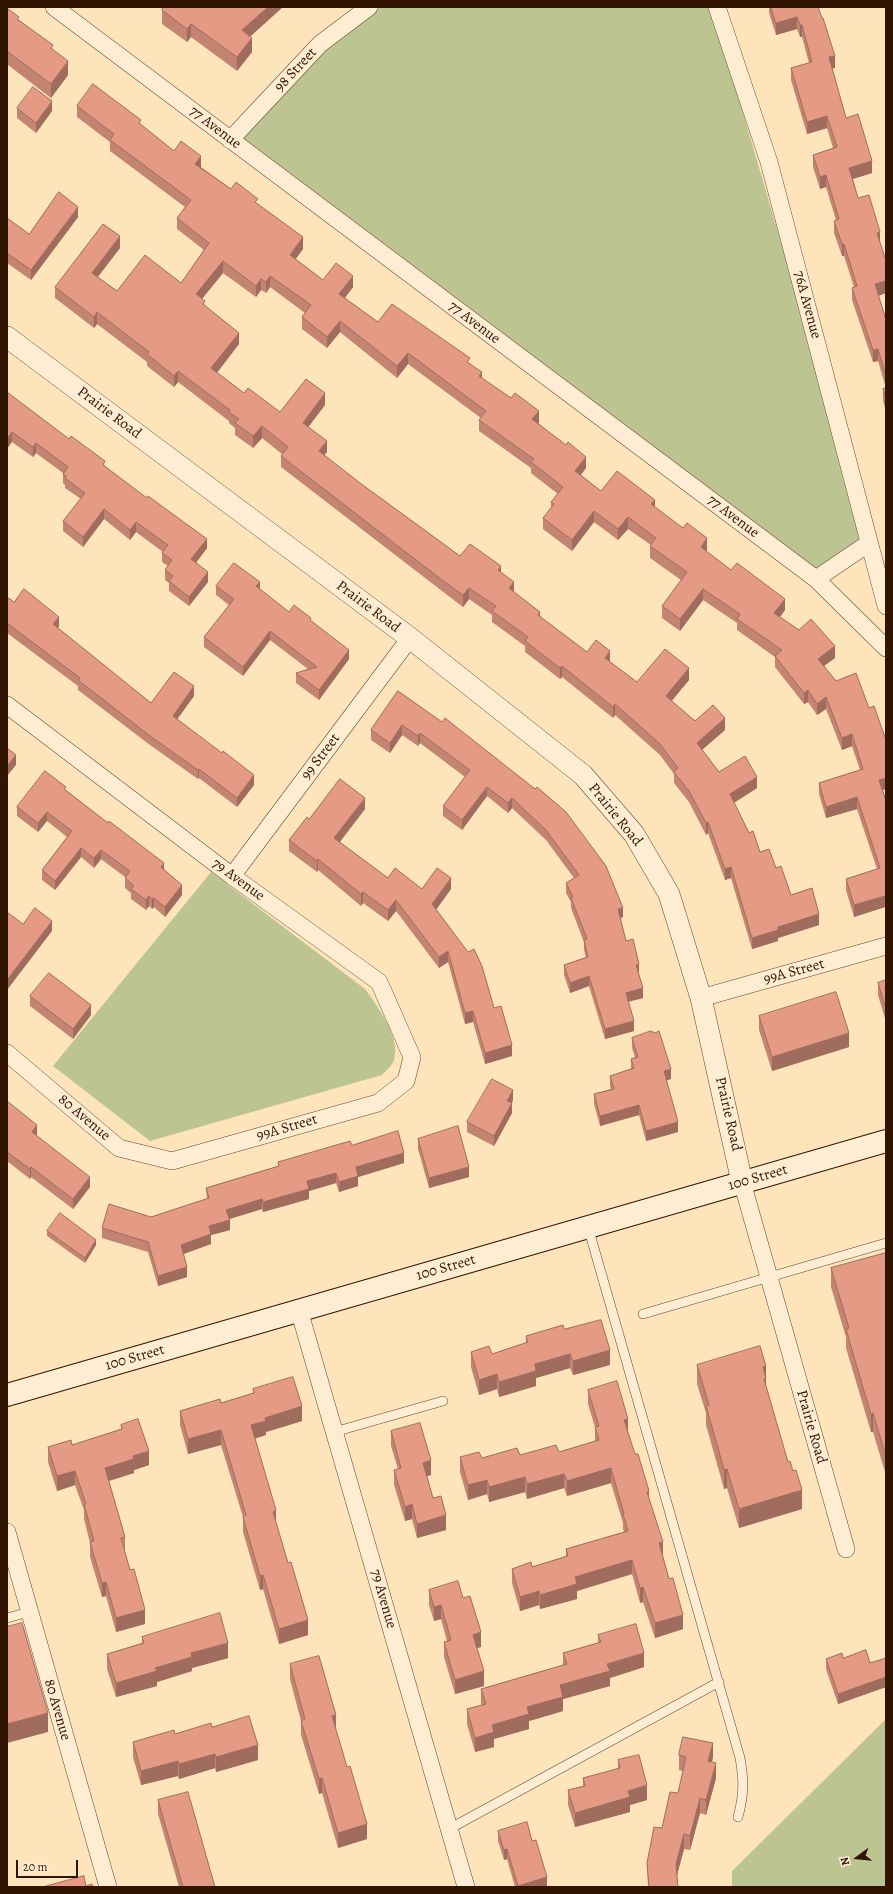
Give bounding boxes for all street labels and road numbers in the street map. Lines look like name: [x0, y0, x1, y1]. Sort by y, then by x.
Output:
street label: 98 Street: [271, 44, 321, 96]
street label: 77 Avenue: [186, 103, 244, 153]
street label: 76A Avenue: [789, 269, 825, 341]
street label: 77 Avenue: [445, 298, 503, 348]
street label: Prairie Road: [73, 383, 145, 443]
street label: 77 Avenue: [704, 492, 762, 542]
street label: Prairie Road: [332, 577, 404, 637]
street label: 99 Street: [298, 730, 344, 784]
street label: Prairie Road: [584, 780, 646, 850]
street label: 79 Avenue: [208, 855, 268, 905]
street label: 99A Street: [762, 955, 826, 989]
street label: Prairie Road: [711, 1075, 745, 1153]
street label: 80 Avenue: [54, 1091, 114, 1145]
street label: 99A Street: [255, 1111, 319, 1145]
street label: 100 Street: [726, 1161, 790, 1195]
street label: 100 Street: [414, 1251, 478, 1285]
street label: 100 Street: [103, 1341, 167, 1375]
street label: Prairie Road: [792, 1388, 830, 1466]
street label: 79 Avenue: [366, 1567, 400, 1631]
street label: 80 Avenue: [40, 1677, 74, 1743]

